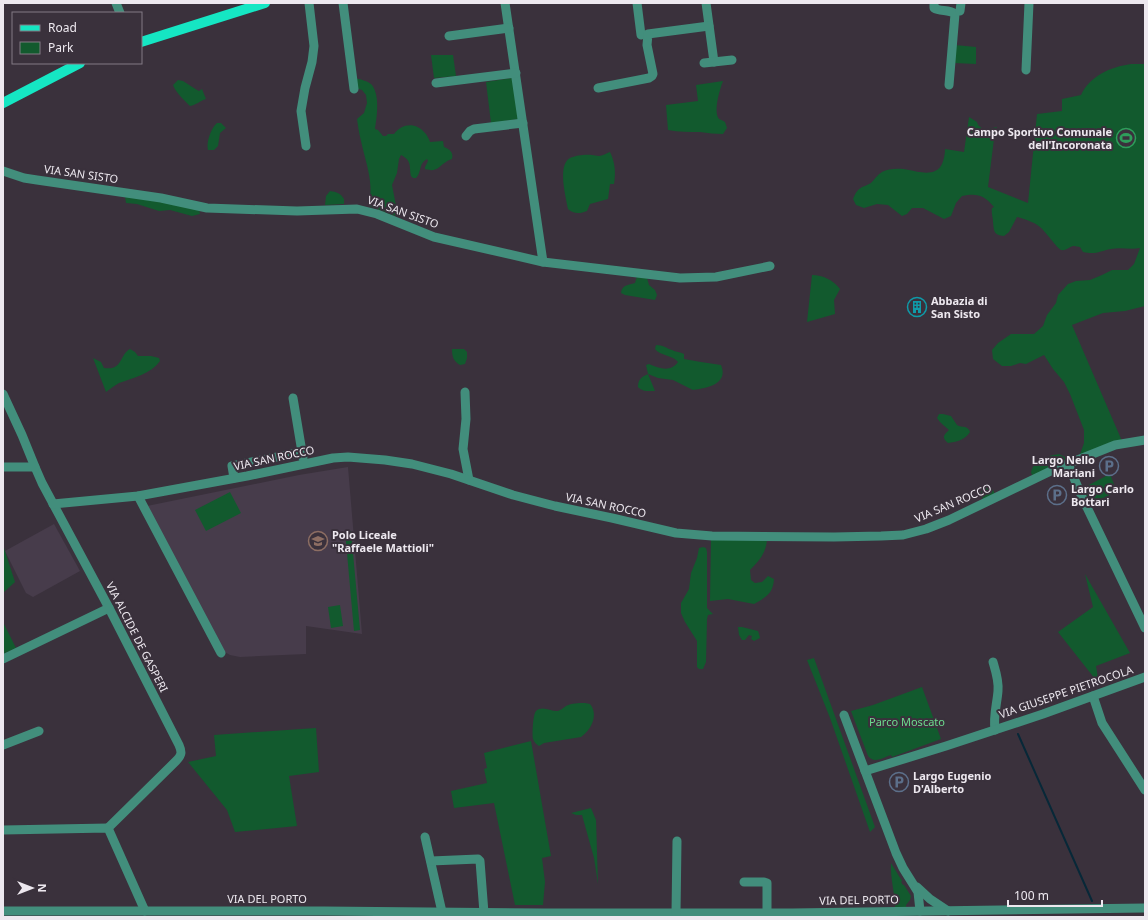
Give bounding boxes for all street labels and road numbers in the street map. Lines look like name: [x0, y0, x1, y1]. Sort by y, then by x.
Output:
street label: VIA SAN SISTO: [43, 161, 119, 186]
street label: VIA SAN SISTO: [365, 192, 441, 231]
street label: VIA SAN ROCCO: [232, 442, 316, 473]
street label: VIA SAN ROCCO: [912, 480, 993, 525]
street label: VIA SAN ROCCO: [564, 489, 648, 520]
street label: VIA ALCIDE DE GASPERI: [103, 579, 172, 695]
street label: VIA GIUSEPPE PIETROCOLA: [997, 661, 1136, 722]
street label: VIA DEL PORTO: [227, 891, 307, 906]
street label: VIA DEL PORTO: [819, 891, 899, 908]

